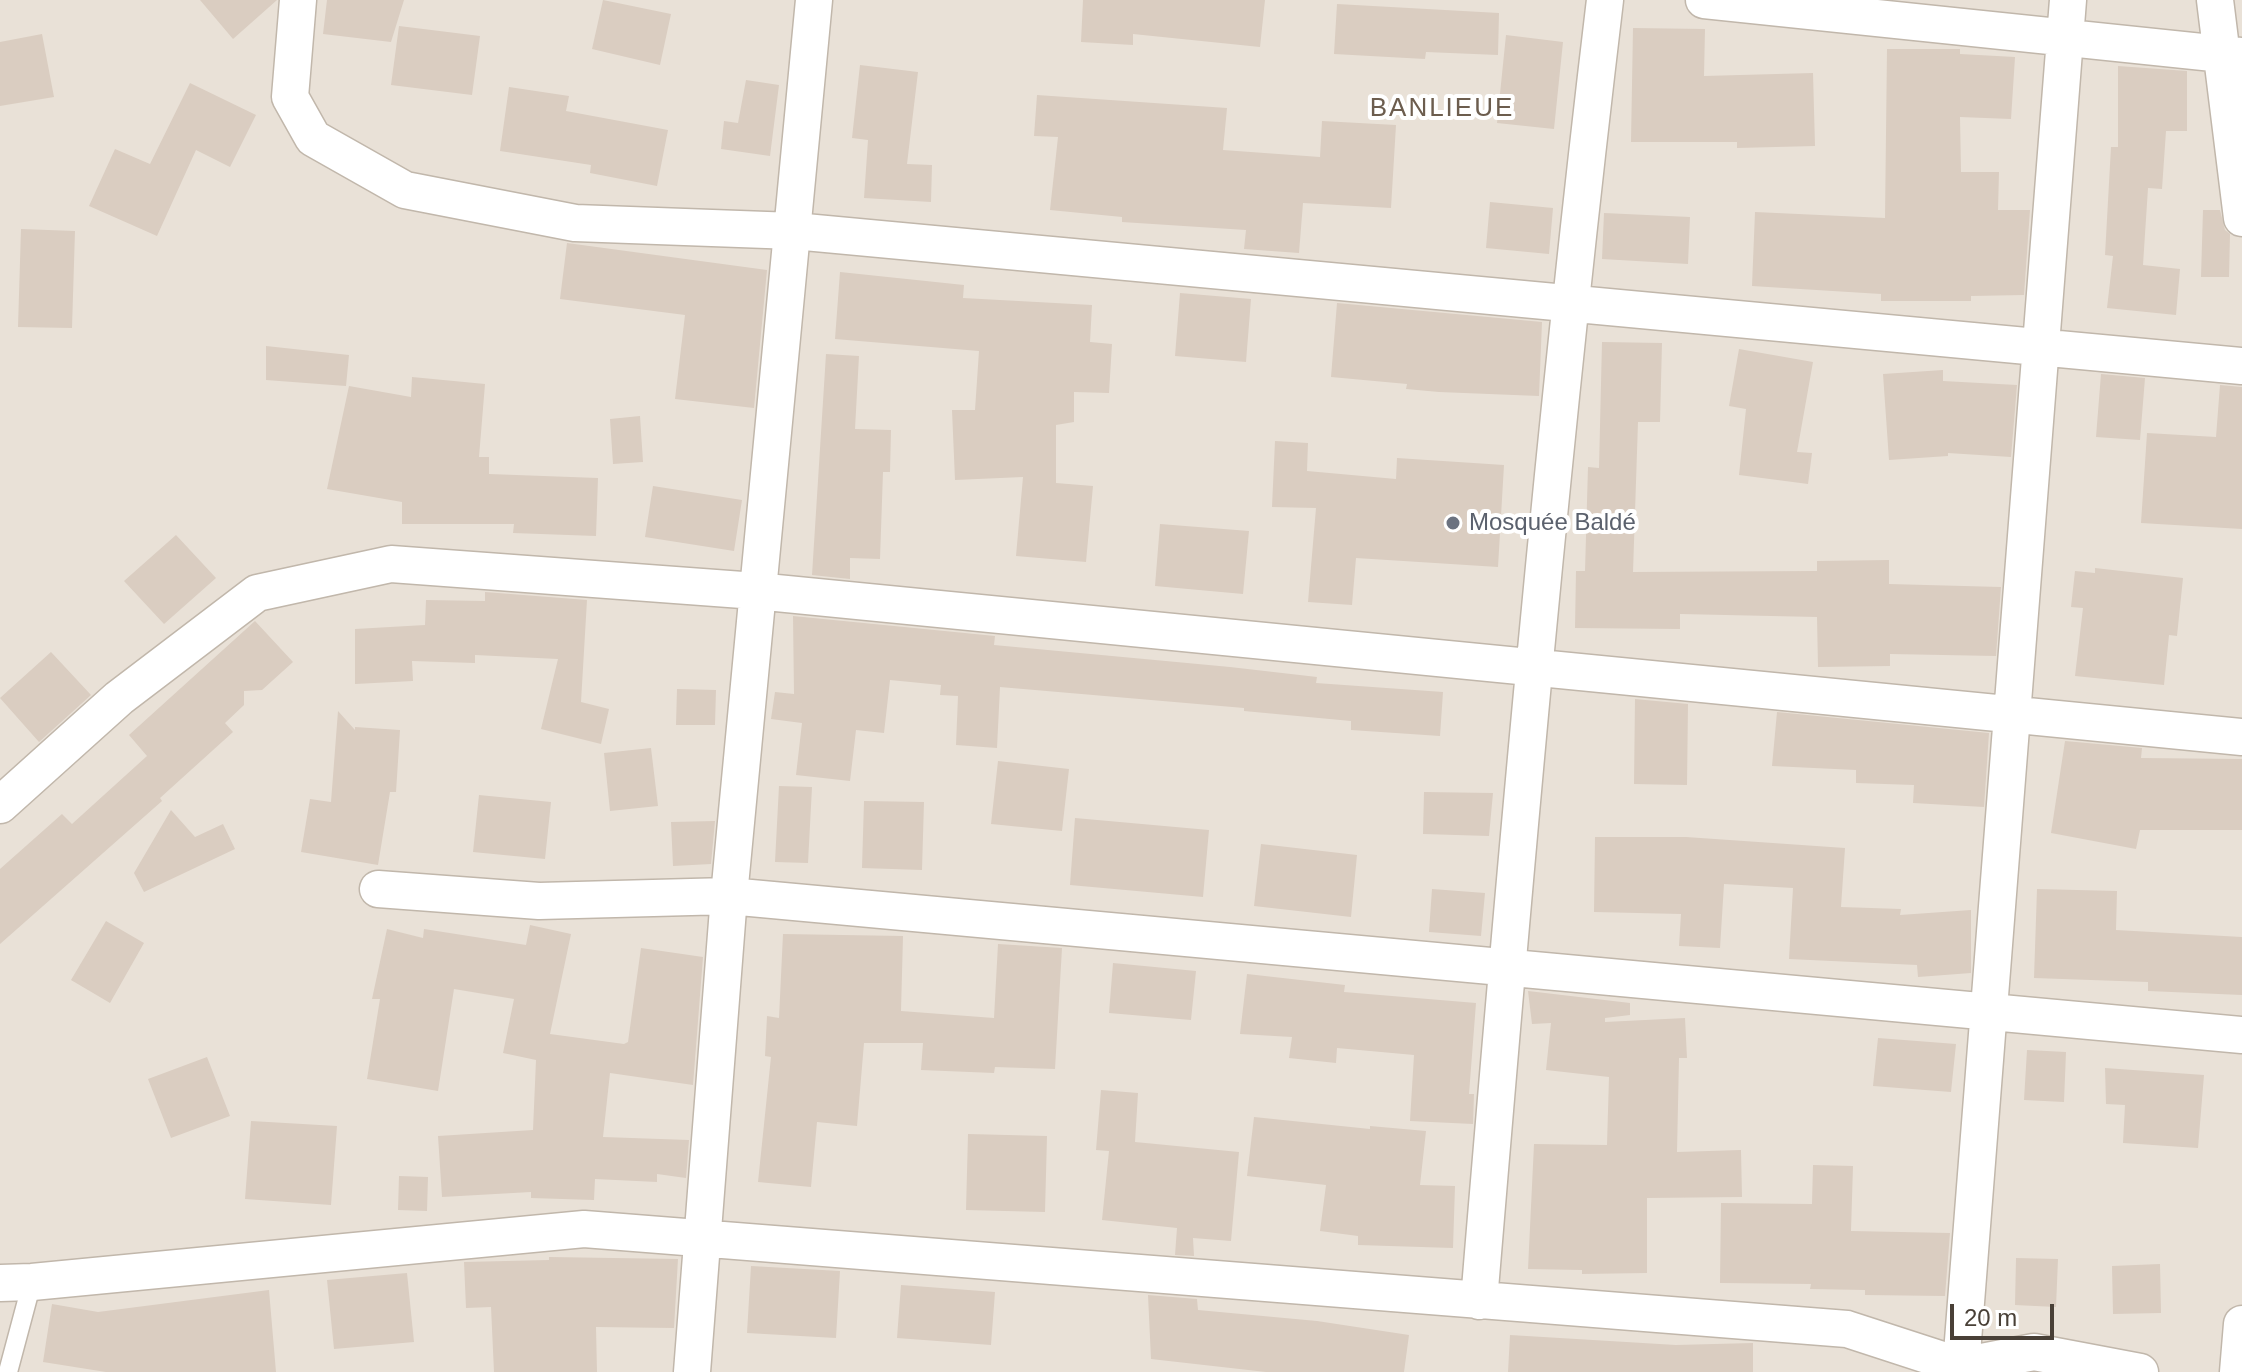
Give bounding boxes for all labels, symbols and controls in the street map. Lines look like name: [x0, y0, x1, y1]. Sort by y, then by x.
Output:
district label: BANLIEUE: [1370, 93, 1514, 125]
place label: Mosquée Baldé: [1469, 509, 1636, 537]
marker: Mosquée Baldé: [1444, 514, 1462, 532]
scale bar: [1954, 1288, 2058, 1338]
text: 20 m: [1964, 1304, 2017, 1331]

